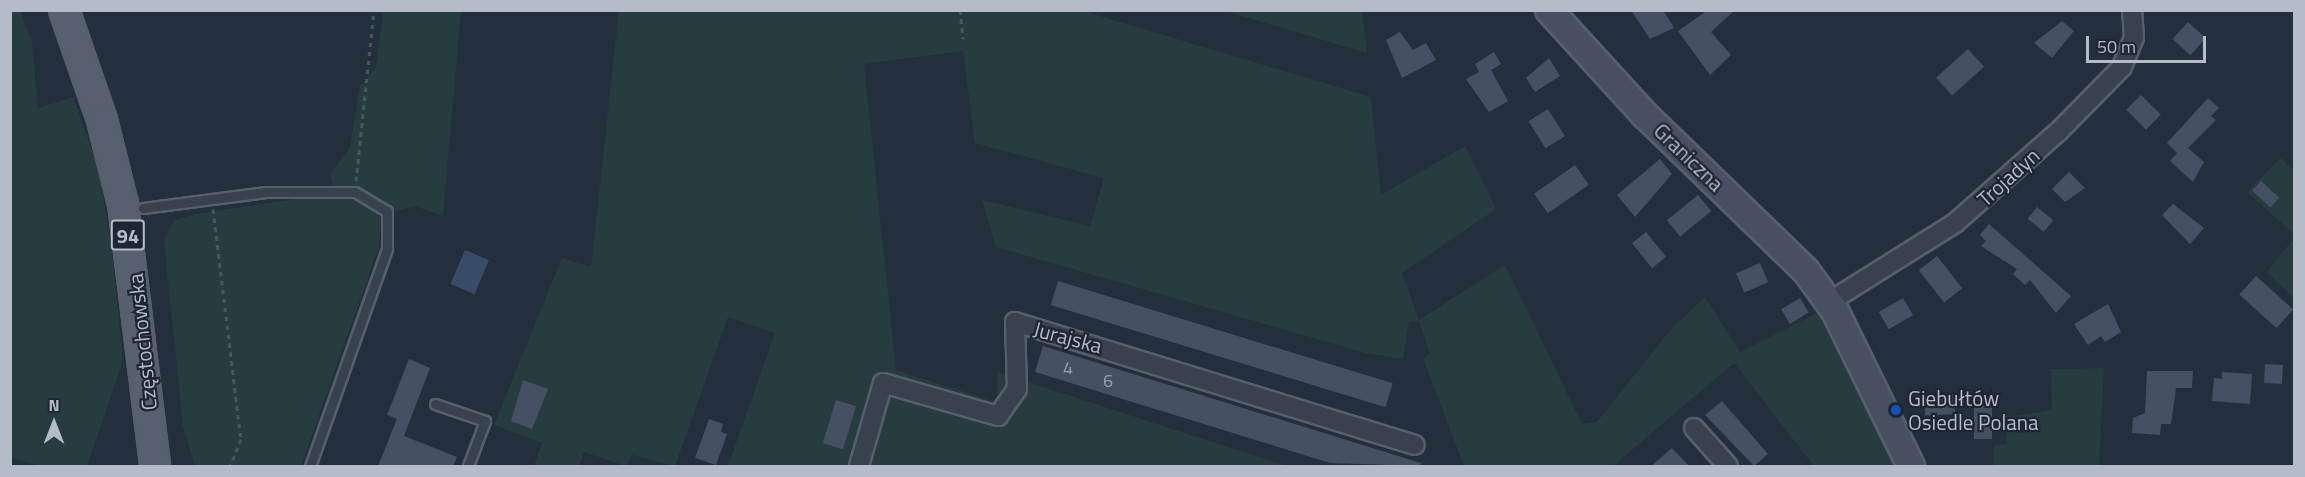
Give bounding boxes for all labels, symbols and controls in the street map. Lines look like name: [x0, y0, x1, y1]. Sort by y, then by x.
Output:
scale bar: [2089, 24, 2209, 62]
text: 50 m: [2097, 33, 2136, 60]
street label: Graniczna: [1649, 118, 1729, 196]
street label: Trojadyn: [1972, 143, 2044, 211]
road number: 94: [110, 218, 146, 252]
street label: Częstochowska: [122, 272, 162, 412]
street label: Jurajska: [1031, 316, 1105, 358]
house number: 4: [1063, 357, 1073, 379]
house number: 6: [1103, 370, 1113, 392]
place label: Giebułtów Osiedle Polana: [1908, 385, 2039, 435]
north arrow: [24, 393, 84, 453]
text: N: [48, 393, 60, 417]
marker: Giebułtów Osiedle Polana: [1889, 403, 1903, 417]

